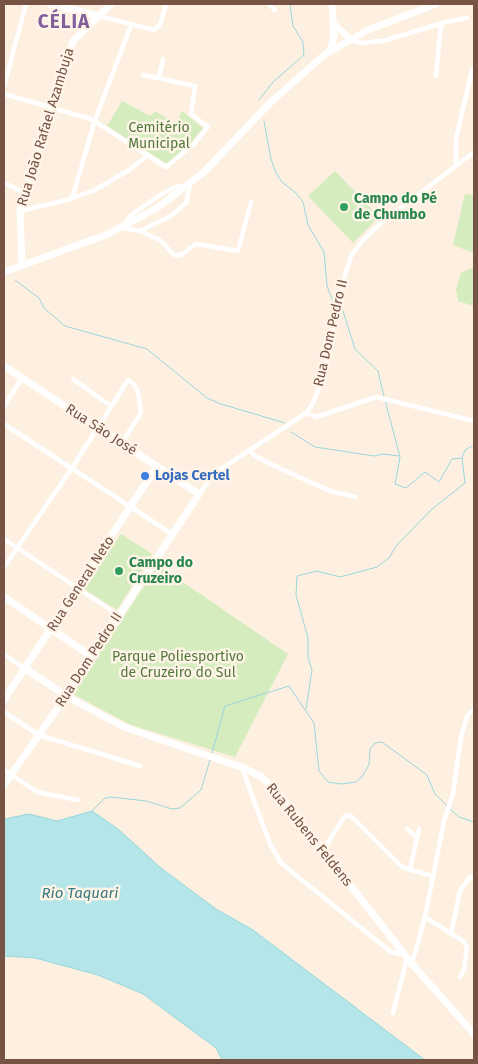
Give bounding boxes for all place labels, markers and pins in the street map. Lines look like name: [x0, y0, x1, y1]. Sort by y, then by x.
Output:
place label: Campo do Pé de Chumbo: [354, 191, 437, 223]
marker: Campo do Pé de Chumbo: [338, 201, 350, 213]
place label: Lojas Certel: [155, 468, 230, 484]
marker: Lojas Certel: [139, 470, 151, 482]
place label: Campo do Cruzeiro: [129, 555, 193, 588]
marker: Campo do Cruzeiro: [113, 565, 125, 577]

